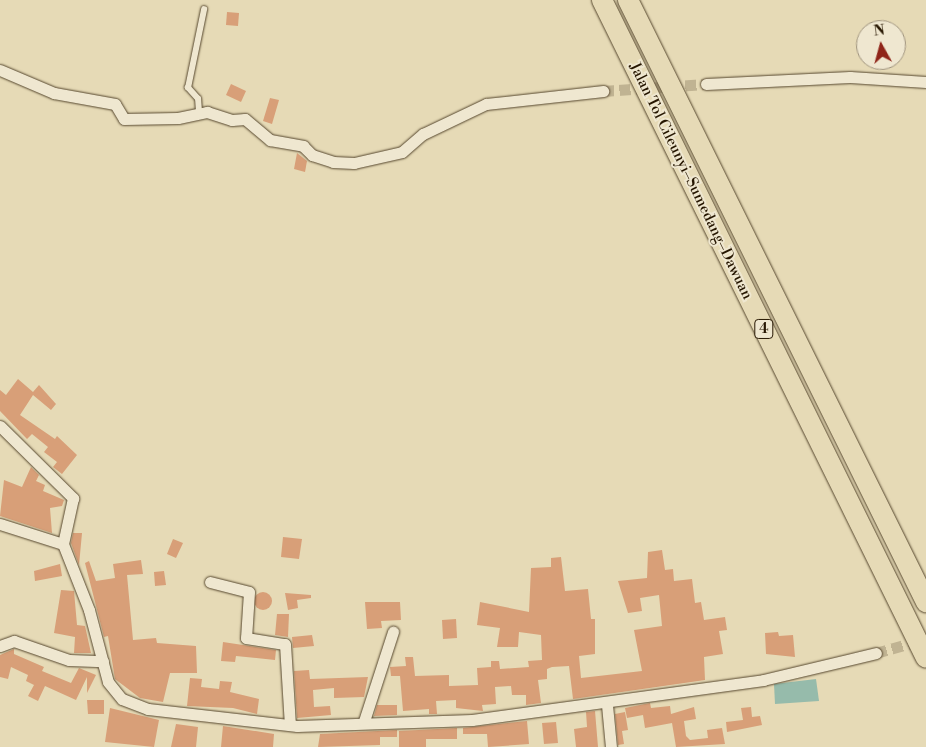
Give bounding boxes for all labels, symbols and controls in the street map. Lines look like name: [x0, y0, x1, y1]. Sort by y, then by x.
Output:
north arrow: [856, 20, 906, 70]
text: N: [873, 21, 886, 41]
street label: Jalan Tol Cileunyi–Sumedang–Dawuan: [626, 60, 756, 302]
road number: 4: [754, 318, 774, 340]

